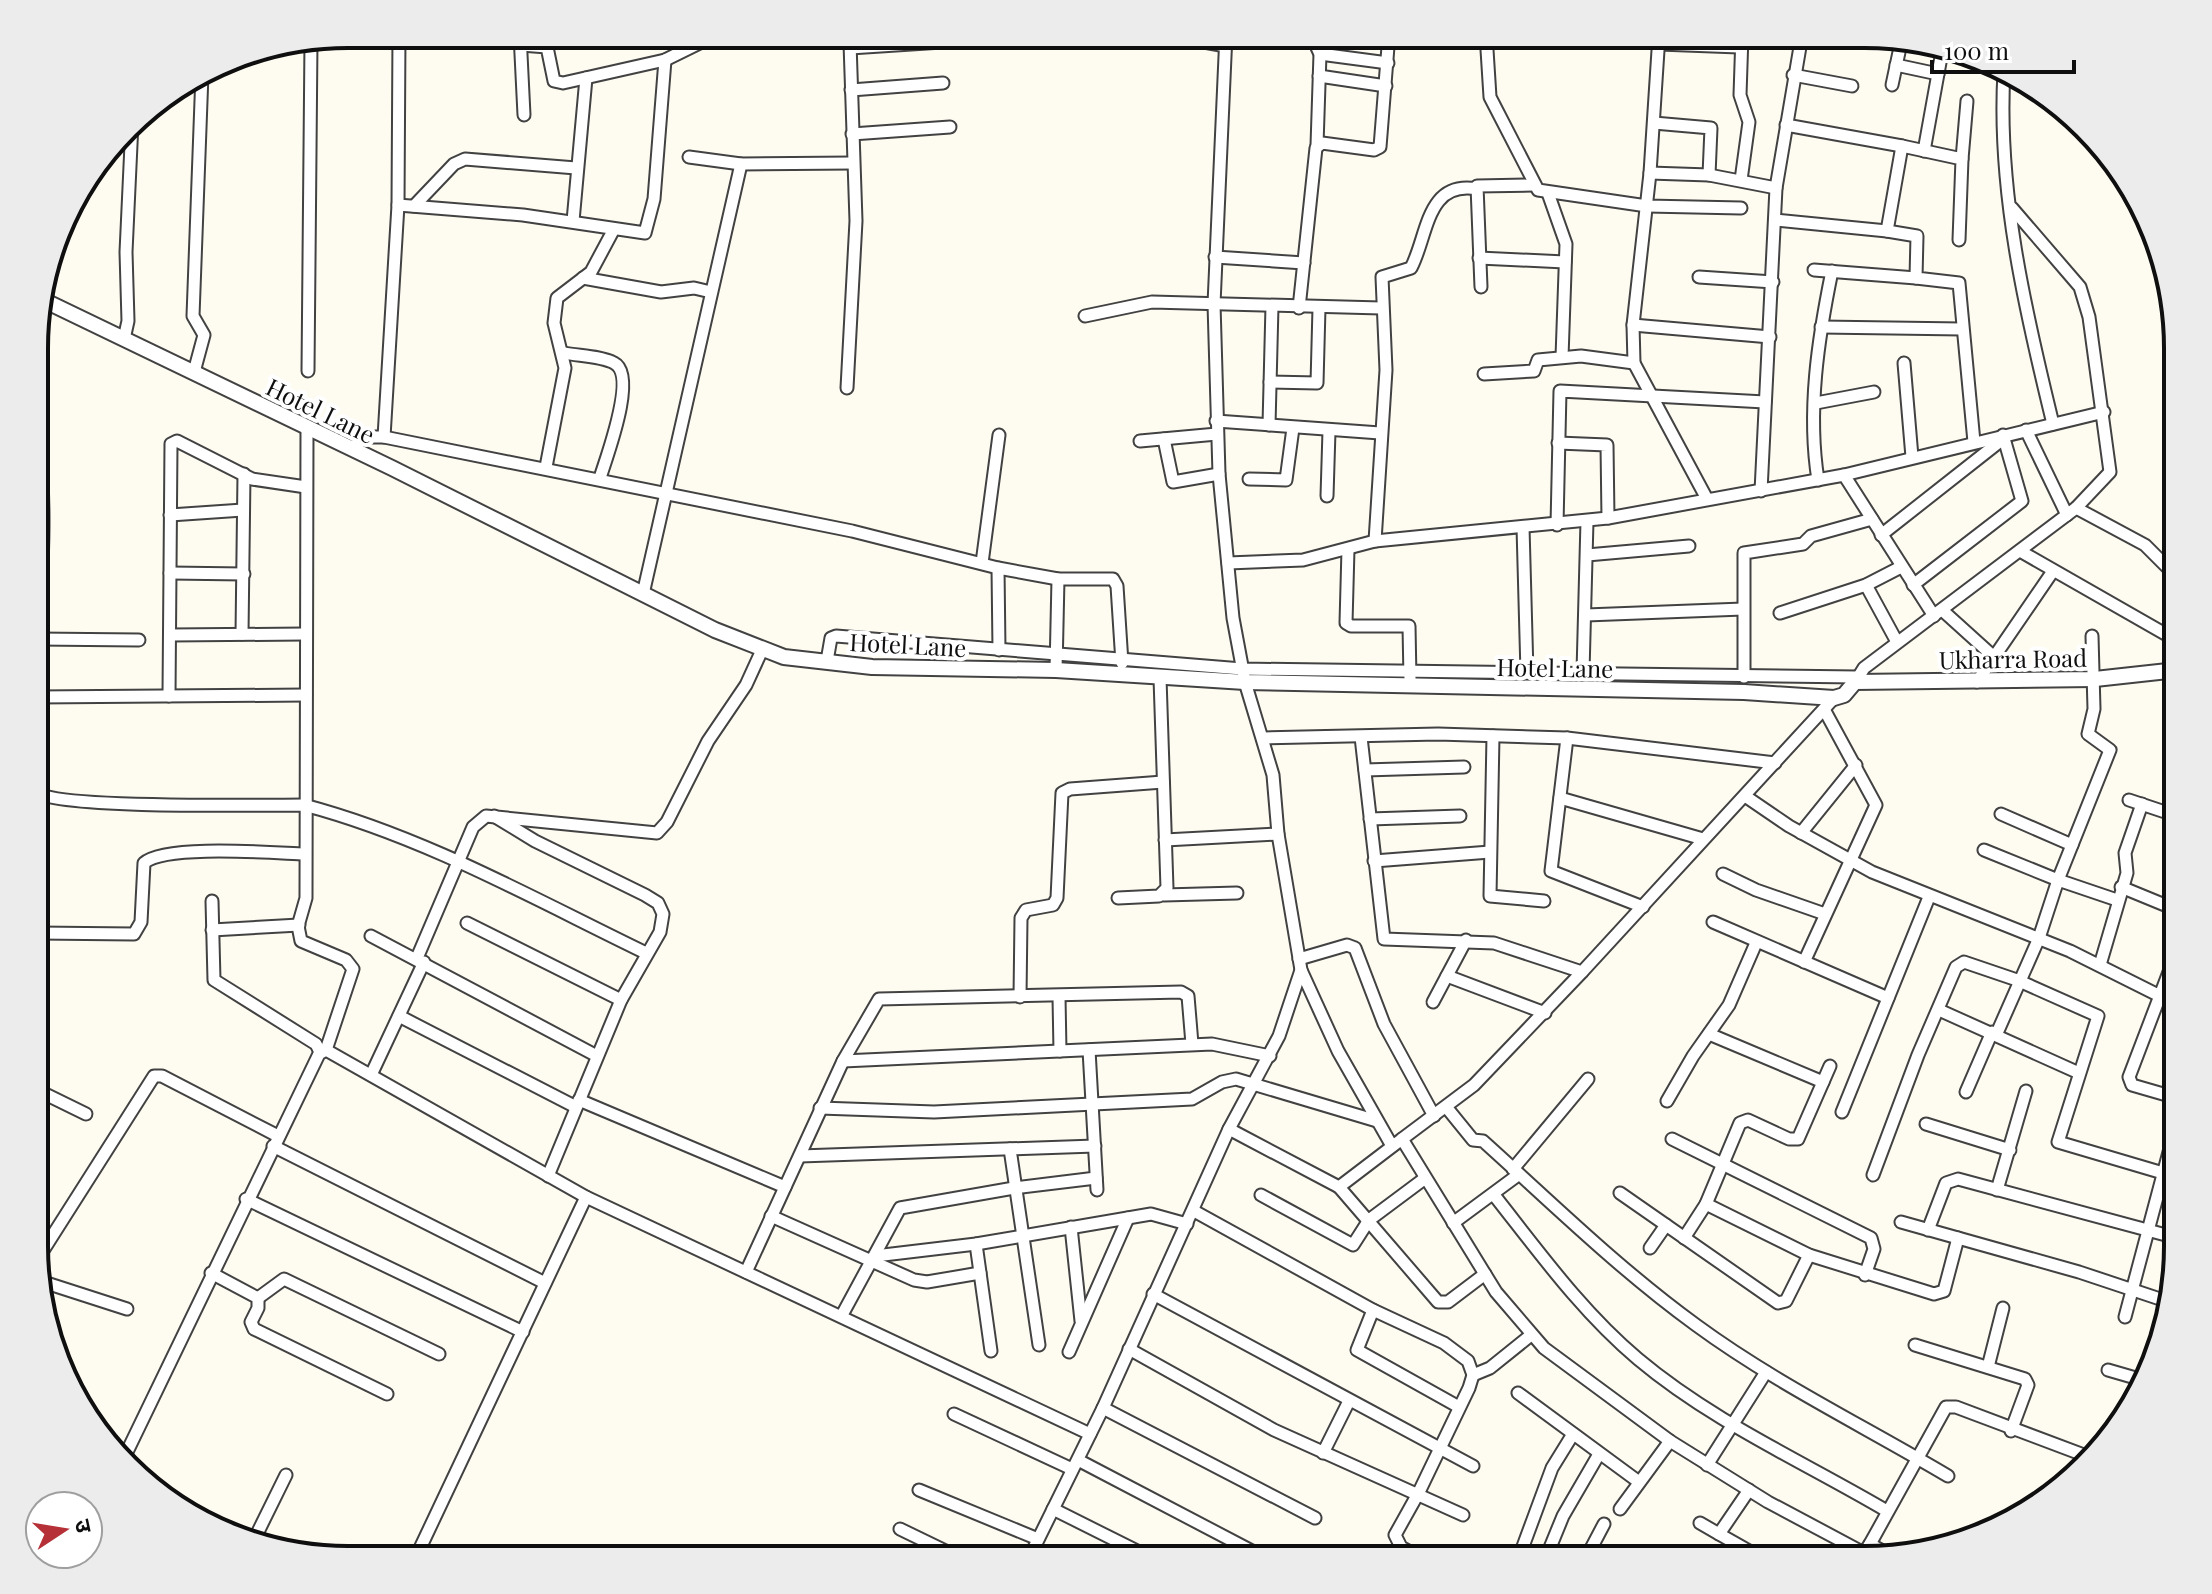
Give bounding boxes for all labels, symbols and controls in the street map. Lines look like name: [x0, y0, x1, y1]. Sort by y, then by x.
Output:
scale bar: [1932, 24, 2074, 74]
text: 100 m: [1944, 34, 2009, 66]
street label: Hotel Lane: [261, 370, 381, 450]
street label: Hotel Lane: [849, 625, 967, 663]
street label: Ukharra Road: [1939, 641, 2087, 675]
street label: Hotel Lane: [1496, 650, 1614, 684]
north arrow: [24, 1490, 104, 1570]
text: उ: [69, 1516, 101, 1536]

